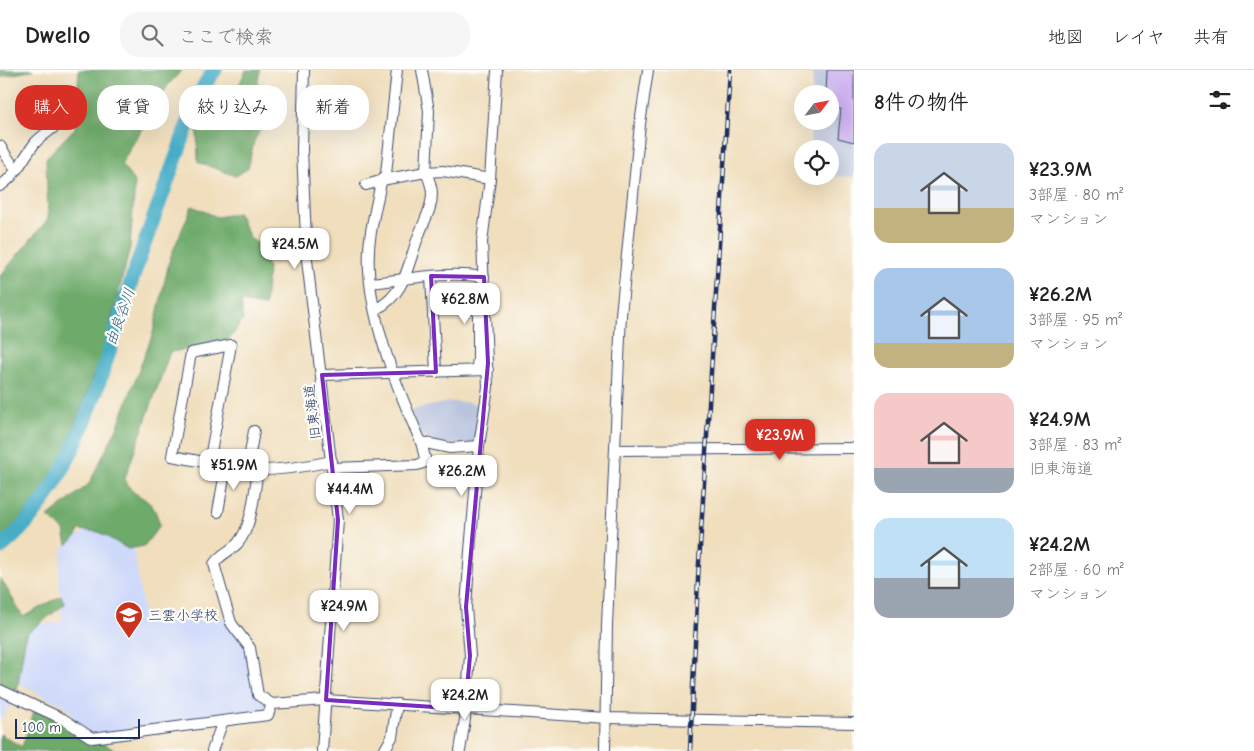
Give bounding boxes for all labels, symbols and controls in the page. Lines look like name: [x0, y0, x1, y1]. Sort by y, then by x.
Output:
search box: [120, 12, 470, 57]
text: Dwello: [25, 21, 90, 49]
icon: search: [138, 21, 166, 49]
text: ここで検索: [178, 26, 273, 48]
text: 地図: [1048, 27, 1084, 48]
text: レイヤ: [1112, 27, 1165, 48]
text: 共有: [1193, 27, 1229, 48]
chip: 購入: [15, 85, 87, 130]
chip: 賃貸: [97, 85, 169, 130]
chip: 絞り込み: [179, 85, 287, 130]
chip: 新着: [297, 85, 369, 130]
north arrow: [794, 85, 839, 130]
map controls: [794, 85, 839, 185]
icon: filters: [1206, 86, 1234, 114]
text: 8件の物件: [874, 90, 969, 114]
button: locate: [794, 140, 839, 185]
text: ¥23.9M: [1029, 157, 1092, 181]
icon: home: [914, 163, 974, 223]
text: 3部屋 · 80 m²: [1029, 186, 1123, 204]
text: マンション: [1029, 210, 1108, 228]
pin: ¥24.5M: [254, 228, 336, 270]
text: ¥24.5M: [271, 235, 319, 253]
pin: ¥62.8M: [424, 282, 506, 325]
text: ¥26.2M: [1029, 282, 1092, 306]
water label: 由良谷川: [101, 286, 139, 348]
icon: home: [914, 288, 974, 348]
text: ¥62.8M: [441, 290, 489, 308]
text: 3部屋 · 95 m²: [1029, 311, 1122, 329]
text: マンション: [1029, 335, 1108, 353]
street label: 旧東海道: [301, 383, 324, 441]
text: ¥24.9M: [1029, 407, 1091, 431]
icon: home: [914, 413, 974, 473]
pin: ¥23.9M: [739, 418, 821, 461]
text: ¥23.9M: [756, 426, 804, 444]
text: 3部屋 · 83 m²: [1029, 436, 1122, 454]
pin: ¥51.9M: [193, 448, 275, 491]
pin: ¥26.2M: [421, 454, 503, 497]
text: ¥51.9M: [211, 456, 257, 474]
text: 旧東海道: [1029, 460, 1093, 478]
text: ¥26.2M: [438, 462, 486, 480]
pin: ¥44.4M: [309, 472, 391, 515]
text: ¥44.4M: [327, 480, 373, 498]
text: ¥24.2M: [1029, 532, 1090, 556]
icon: home: [914, 538, 974, 598]
text: 2部屋 · 60 m²: [1029, 561, 1124, 579]
text: マンション: [1029, 585, 1108, 603]
pin: ¥24.9M: [303, 590, 385, 632]
text: ¥24.9M: [320, 597, 368, 615]
school or university icon: 三雲小学校: [114, 600, 144, 639]
place label: 三雲小学校: [148, 607, 218, 624]
pin: ¥24.2M: [424, 678, 506, 721]
text: ¥24.2M: [442, 686, 488, 704]
scale bar: [15, 716, 140, 739]
text: 100 m: [22, 719, 61, 736]

